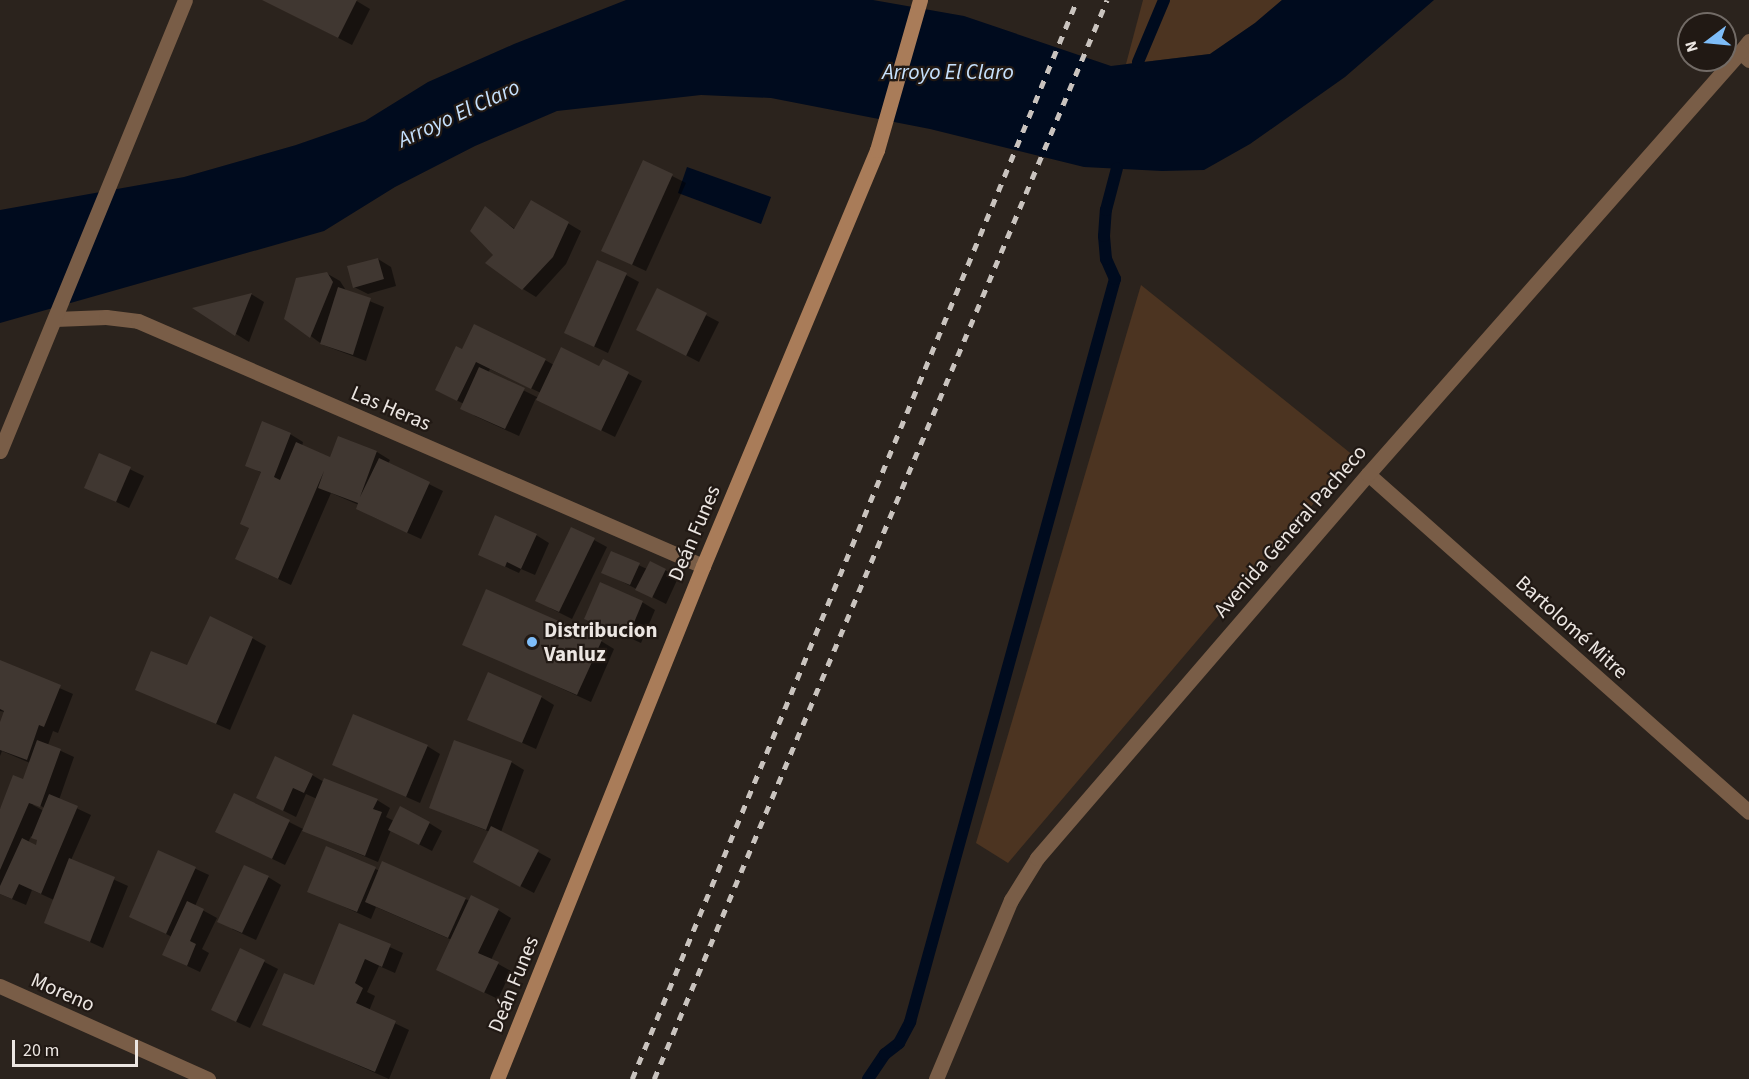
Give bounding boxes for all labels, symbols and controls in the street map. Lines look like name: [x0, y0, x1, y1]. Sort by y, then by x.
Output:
north arrow: [1677, 12, 1737, 72]
text: N: [1680, 38, 1704, 55]
water label: Arroyo El Claro: [882, 60, 1014, 86]
water label: Arroyo El Claro: [394, 74, 524, 154]
street label: Las Heras: [347, 380, 435, 436]
street label: Avenida General Pacheco: [1208, 440, 1372, 622]
street label: Deán Funes: [663, 481, 725, 585]
street label: Bartolomé Mitre: [1511, 570, 1633, 684]
place label: Distribucion Vanluz: [544, 617, 657, 667]
marker: Distribucion Vanluz: [525, 635, 539, 649]
street label: Deán Funes: [482, 932, 544, 1036]
street label: Moreno: [27, 967, 99, 1017]
scale bar: [15, 1028, 141, 1066]
text: 20 m: [23, 1038, 59, 1063]

